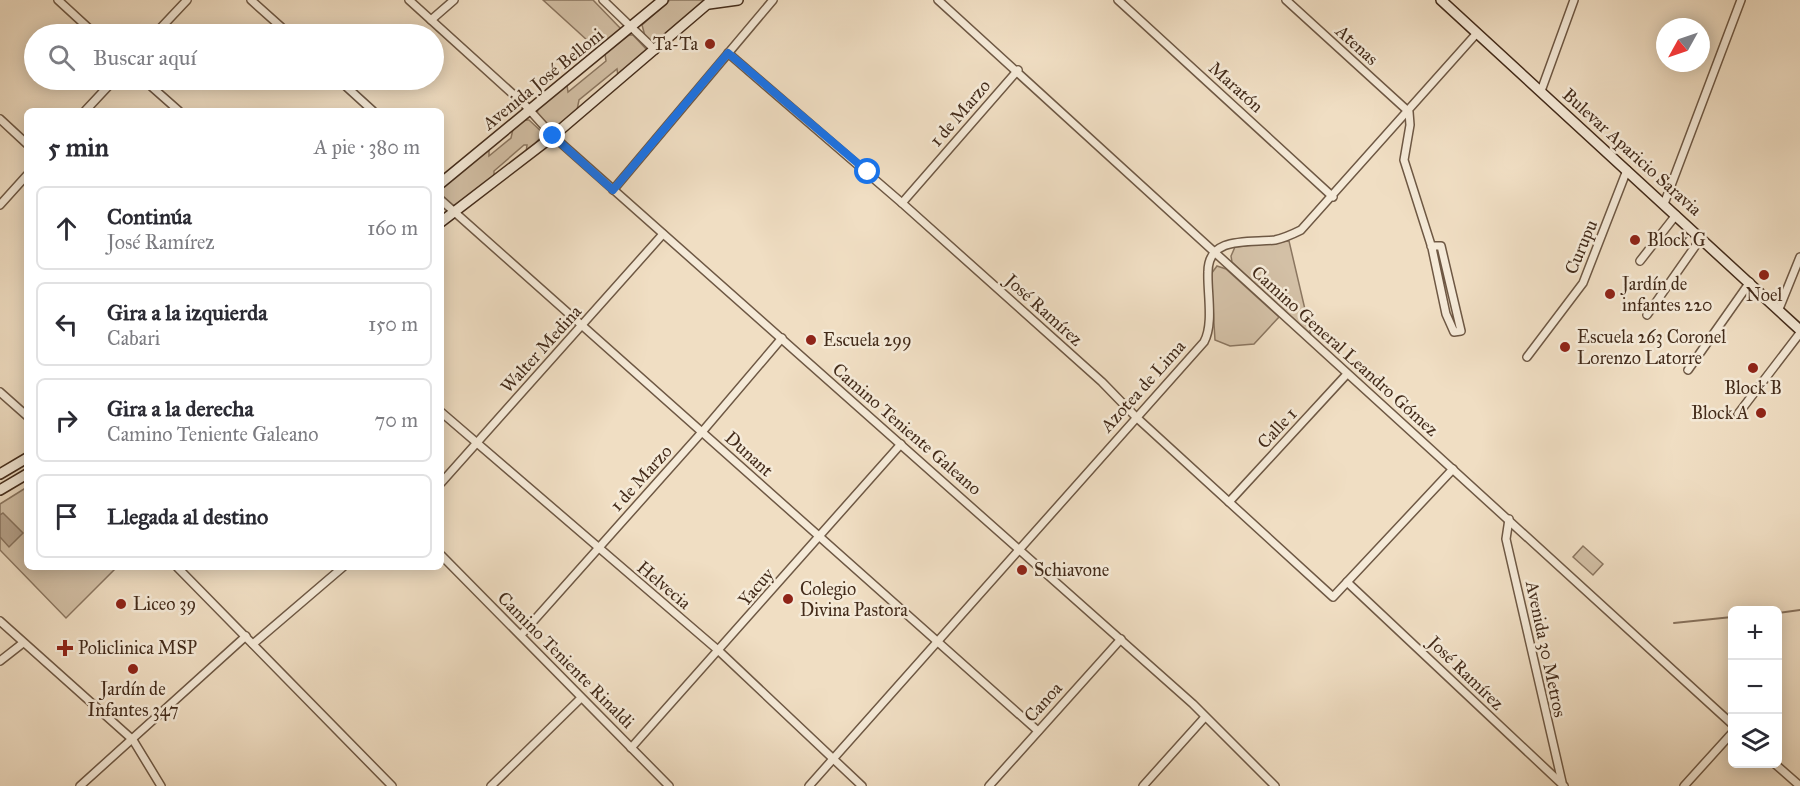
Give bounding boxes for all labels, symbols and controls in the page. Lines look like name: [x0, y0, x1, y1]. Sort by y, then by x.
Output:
north arrow: [1656, 18, 1710, 72]
street label: Atenas: [1330, 20, 1383, 70]
street label: Avenida José Belloni: [477, 23, 609, 136]
search box: [24, 24, 444, 90]
place label: Ta-Ta: [653, 33, 698, 55]
marker: Ta-Ta: [703, 37, 717, 51]
icon: search: [45, 41, 78, 74]
text: Buscar aquí: [93, 44, 196, 71]
street label: Maratón: [1204, 57, 1268, 117]
street label: 1 de Marzo: [925, 75, 995, 151]
street label: Bulevar Aparicio Saravia: [1558, 84, 1706, 221]
route end: [539, 122, 565, 148]
text: 5 min: [48, 131, 109, 163]
text: A pie · 380 m: [314, 135, 420, 159]
route start: [854, 158, 880, 184]
text: Continúa: [107, 203, 192, 230]
icon: ahead: [50, 212, 83, 245]
text: 160 m: [367, 216, 418, 240]
street label: Curupu: [1560, 216, 1602, 277]
place label: Block G: [1647, 229, 1706, 251]
text: José Ramírez: [107, 230, 215, 254]
marker: Block G: [1628, 233, 1642, 247]
street label: Camino General Leandro Gómez: [1247, 261, 1443, 441]
street label: José Ramírez: [998, 268, 1087, 351]
marker: Noel: [1757, 268, 1771, 282]
place label: Jardín de infantes 220: [1620, 273, 1713, 316]
place label: Noel: [1746, 284, 1782, 306]
marker: Jardín de infantes 220: [1603, 287, 1617, 301]
text: Gira a la izquierda: [107, 299, 268, 326]
street label: Walter Medina: [496, 300, 586, 397]
icon: left: [50, 308, 83, 341]
text: 150 m: [368, 312, 418, 336]
text: Cabari: [107, 326, 160, 350]
place label: Escuela 263 Coronel Lorenzo Latorre: [1577, 326, 1726, 369]
place label: Escuela 299: [823, 329, 912, 351]
marker: Escuela 299: [804, 333, 818, 347]
street label: Azotea de Lima: [1095, 335, 1190, 437]
marker: Escuela 263 Coronel Lorenzo Latorre: [1558, 340, 1572, 354]
street label: Camino Teniente Galeano: [828, 358, 986, 500]
marker: Block B: [1746, 361, 1760, 375]
place label: Block B: [1724, 377, 1782, 399]
text: Gira a la derecha: [107, 395, 254, 422]
place label: Block A: [1691, 402, 1749, 424]
street label: Calle 1: [1253, 403, 1301, 453]
icon: right: [50, 404, 83, 437]
marker: Block A: [1754, 406, 1768, 420]
text: 70 m: [375, 408, 418, 432]
text: Camino Teniente Galeano: [107, 422, 318, 446]
street label: Dunant: [720, 427, 778, 482]
street label: 1 de Marzo: [605, 440, 677, 516]
icon: arrive: [50, 500, 83, 533]
text: Llegada al destino: [107, 503, 268, 530]
street label: Helvecia: [633, 556, 696, 614]
place label: Schiavone: [1034, 559, 1109, 581]
street label: Yacuy: [733, 563, 779, 611]
marker: Schiavone: [1015, 563, 1029, 577]
place label: Colegio Divina Pastora: [800, 578, 908, 621]
street label: Avenida 30 Metros: [1521, 578, 1571, 719]
street label: Camino Teniente Rinaldi: [493, 587, 639, 733]
marker: Colegio Divina Pastora: [781, 592, 795, 606]
place label: Liceo 39: [133, 593, 196, 615]
marker: Liceo 39: [114, 597, 128, 611]
map controls: [1728, 606, 1782, 768]
button: +: [1728, 606, 1782, 660]
street label: José Ramírez: [1421, 630, 1508, 715]
place label: Policlinica MSP: [78, 637, 197, 659]
marker: Policlinica MSP: [56, 639, 74, 657]
button: −: [1728, 660, 1782, 714]
marker: Jardín de Infantes 347: [126, 662, 140, 676]
street label: Canoa: [1019, 677, 1067, 727]
place label: Jardín de Infantes 347: [87, 678, 179, 721]
button: layers: [1728, 714, 1782, 768]

